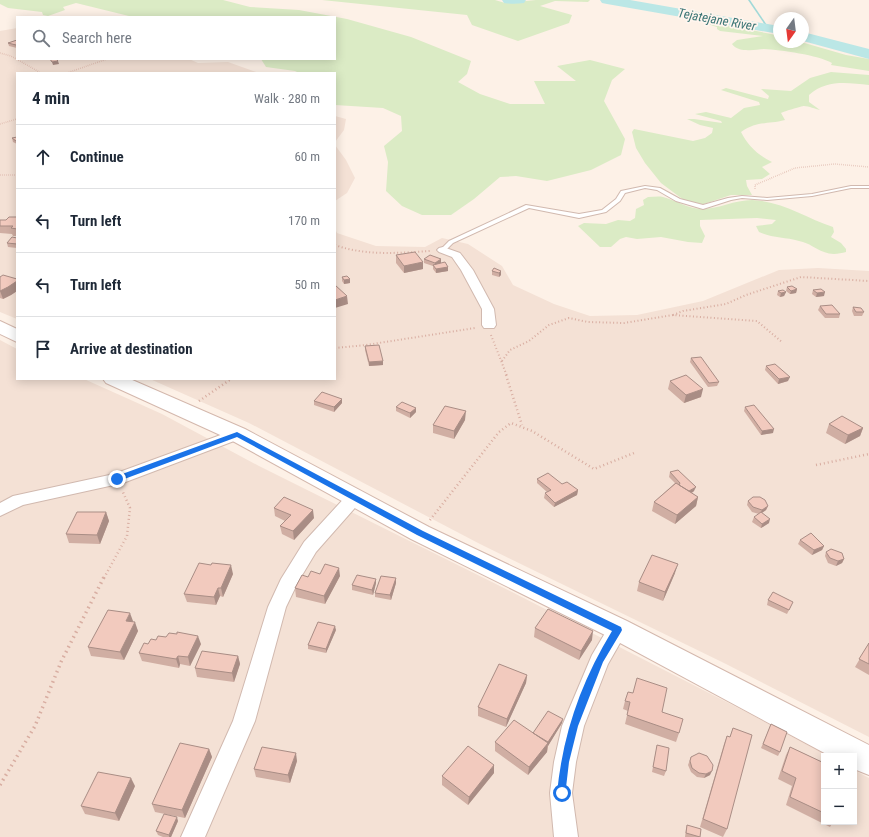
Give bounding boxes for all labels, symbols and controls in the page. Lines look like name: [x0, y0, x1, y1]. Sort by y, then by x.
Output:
water label: Tejatejane River: [677, 5, 758, 34]
north arrow: [773, 12, 809, 48]
search box: [16, 16, 336, 60]
icon: search: [30, 27, 52, 49]
text: Search here: [62, 29, 132, 47]
text: 4 min: [32, 88, 70, 108]
text: Walk · 280 m: [254, 91, 320, 106]
icon: ahead: [32, 146, 54, 168]
text: Continue: [70, 148, 124, 166]
text: 60 m: [294, 149, 320, 164]
icon: left: [32, 210, 54, 232]
text: Turn left: [70, 212, 121, 230]
text: 170 m: [288, 213, 320, 228]
icon: left: [32, 274, 54, 296]
text: Turn left: [70, 276, 121, 294]
text: 50 m: [294, 277, 320, 292]
icon: arrive: [32, 338, 54, 360]
text: Arrive at destination: [70, 340, 193, 358]
route end: [108, 470, 126, 488]
map controls: [821, 753, 857, 825]
button: +: [821, 753, 857, 789]
route start: [553, 784, 571, 802]
button: −: [821, 789, 857, 825]

